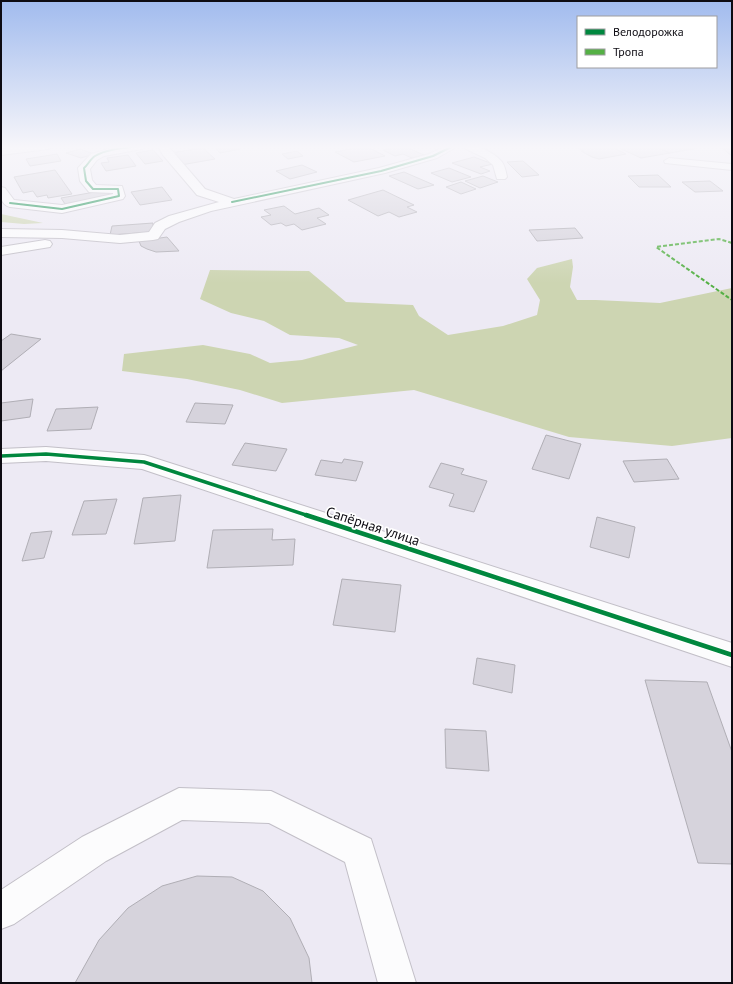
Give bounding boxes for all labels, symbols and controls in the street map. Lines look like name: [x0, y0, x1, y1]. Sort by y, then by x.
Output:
legend: [577, 16, 717, 68]
text: Велодорожка: [613, 24, 684, 39]
text: Тропа: [613, 44, 644, 59]
street label: Сапёрная улица: [324, 502, 422, 550]

